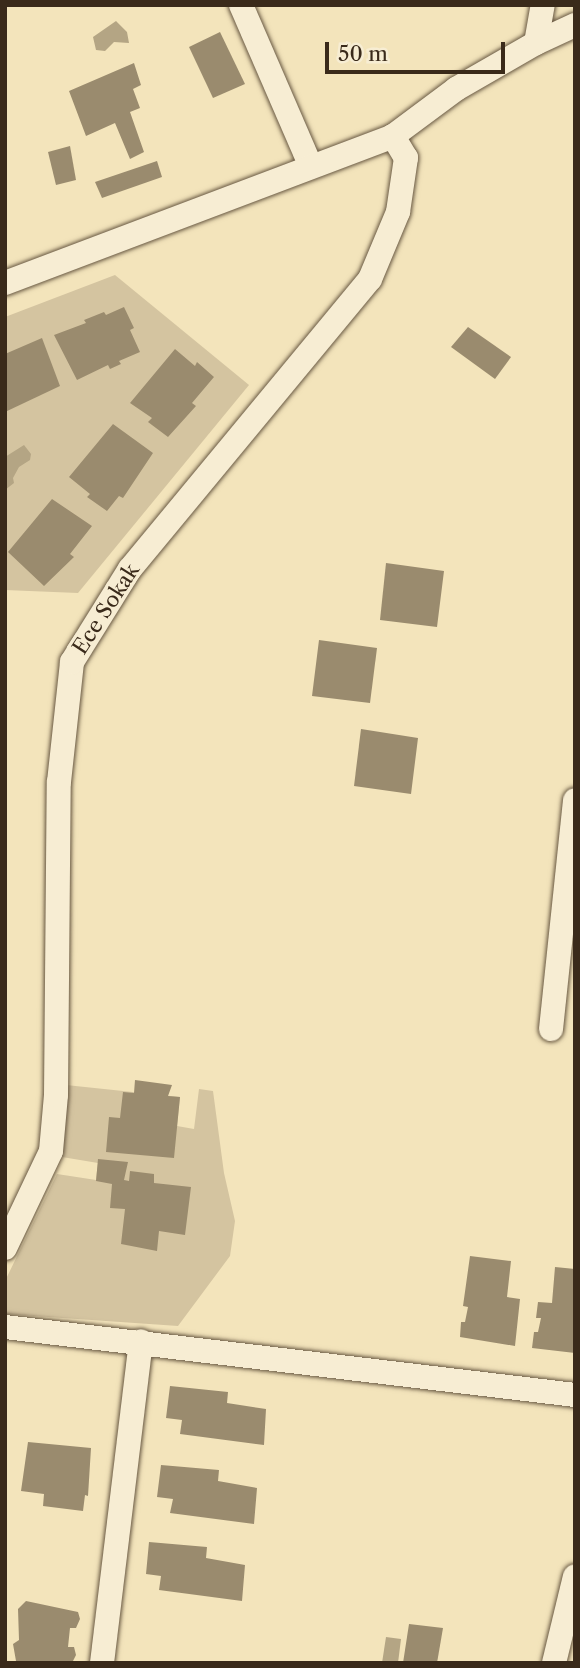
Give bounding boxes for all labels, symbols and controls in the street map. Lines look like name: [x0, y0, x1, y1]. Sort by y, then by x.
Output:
scale bar: [328, 28, 508, 72]
text: 50 m: [338, 41, 388, 66]
street label: Ece Sokak: [67, 559, 145, 659]

